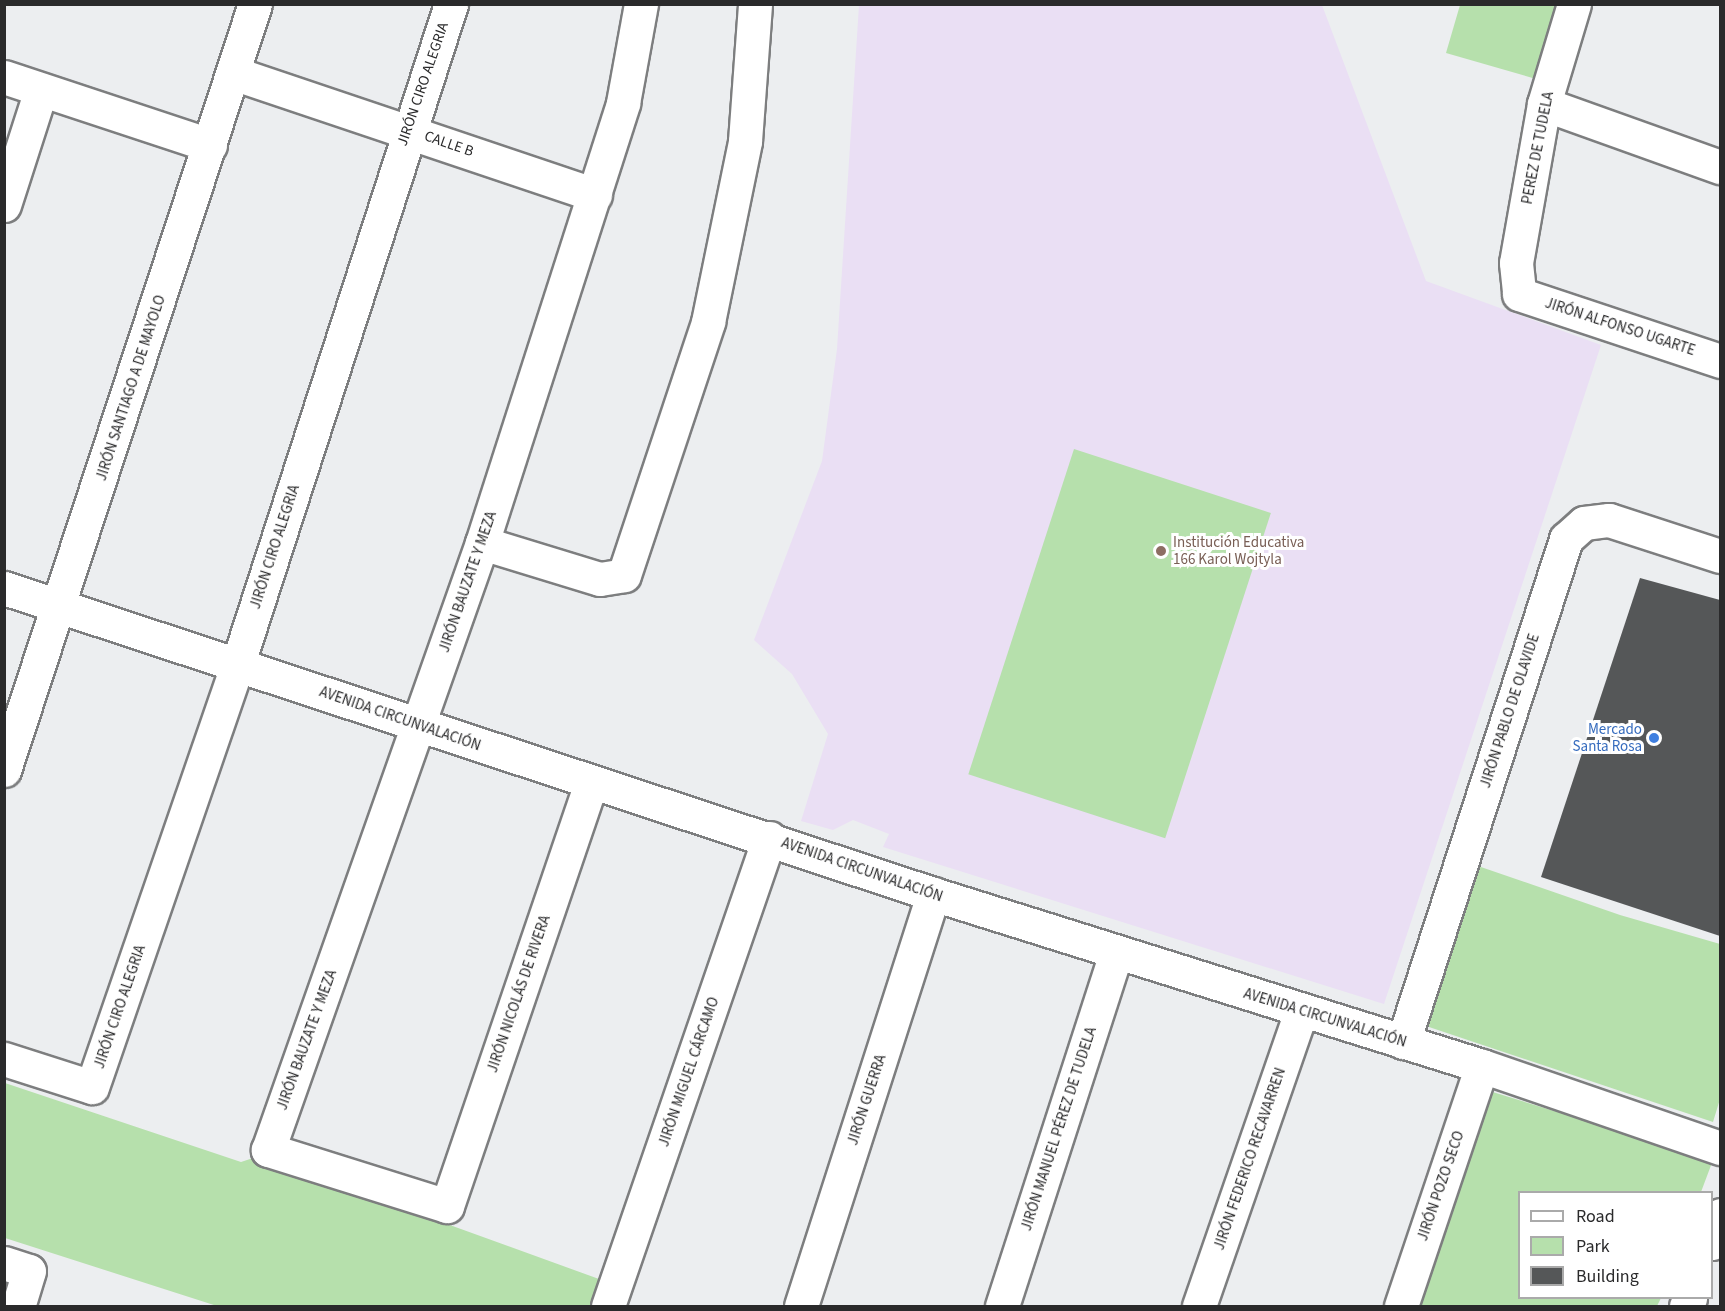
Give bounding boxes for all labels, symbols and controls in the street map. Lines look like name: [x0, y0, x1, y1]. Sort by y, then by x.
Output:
street label: JIRÓN CIRO ALEGRIA: [393, 20, 453, 148]
street label: PEREZ DE TUDELA: [1518, 90, 1558, 206]
street label: CALLE B: [422, 127, 476, 161]
street label: JIRÓN SANTIAGO A DE MAYOLO: [92, 293, 170, 483]
street label: JIRÓN ALFONSO UGARTE: [1543, 294, 1697, 360]
street label: JIRÓN CIRO ALEGRIA: [246, 483, 304, 611]
street label: JIRÓN BAUZATE Y MEZA: [435, 509, 501, 655]
place label: Institución Educativa 166 Karol Wojtyla: [1173, 533, 1304, 568]
marker: Institución Educativa 166 Karol Wojtyla: [1154, 544, 1168, 558]
street label: JIRÓN PABLO DE OLAVIDE: [1477, 632, 1543, 790]
street label: AVENIDA CIRCUNVALACIÓN: [317, 683, 483, 755]
place label: Mercado Santa Rosa: [1573, 720, 1642, 755]
marker: Mercado Santa Rosa: [1647, 731, 1661, 745]
street label: AVENIDA CIRCUNVALACIÓN: [779, 834, 945, 906]
street label: JIRÓN NICOLÁS DE RIVERA: [484, 913, 554, 1075]
street label: JIRÓN CIRO ALEGRIA: [90, 943, 150, 1071]
street label: JIRÓN BAUZATE Y MEZA: [273, 967, 341, 1113]
street label: AVENIDA CIRCUNVALACIÓN: [1241, 985, 1409, 1051]
street label: JIRÓN MIGUEL CÁRCAMO: [655, 995, 723, 1149]
street label: JIRÓN MANUEL PÉREZ DE TUDELA: [1017, 1025, 1101, 1233]
street label: JIRÓN GUERRA: [844, 1052, 890, 1148]
street label: JIRÓN FEDERICO RECAVARREN: [1210, 1065, 1290, 1253]
street label: JIRÓN POZO SECO: [1414, 1129, 1468, 1243]
legend: [1518, 1191, 1713, 1299]
text: Road: [1576, 1204, 1615, 1229]
text: Park: [1576, 1234, 1610, 1259]
text: Building: [1576, 1264, 1639, 1289]

